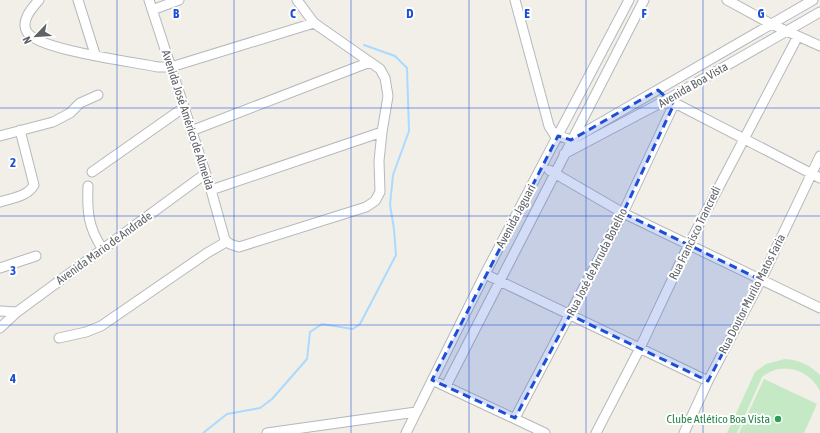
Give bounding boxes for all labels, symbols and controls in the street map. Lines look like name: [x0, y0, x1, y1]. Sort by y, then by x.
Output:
text: B: [173, 6, 180, 21]
text: C: [290, 6, 296, 21]
text: D: [406, 6, 414, 21]
text: E: [524, 6, 530, 21]
text: F: [641, 6, 647, 21]
text: G: [758, 6, 765, 21]
north arrow: [16, 16, 56, 56]
text: N: [20, 35, 34, 46]
street label: Avenida José Américo de Almeida: [159, 48, 217, 192]
street label: Avenida Boa Vista: [656, 59, 730, 111]
text: 2: [10, 155, 16, 170]
street label: Avenida Jaguari: [493, 182, 539, 250]
street label: Rua Francisco Trancredi: [666, 184, 724, 282]
street label: Rua José de Arruda Botelho: [564, 205, 630, 318]
street label: Avenida Mario de Andrade: [53, 209, 155, 287]
street label: Rua Doutor Murilo Matos Faria: [716, 232, 788, 356]
text: 3: [10, 263, 16, 278]
text: 4: [9, 371, 16, 386]
place label: Clube Atlético Boa Vista: [667, 412, 770, 426]
marker: Clube Atlético Boa Vista: [773, 414, 783, 424]

